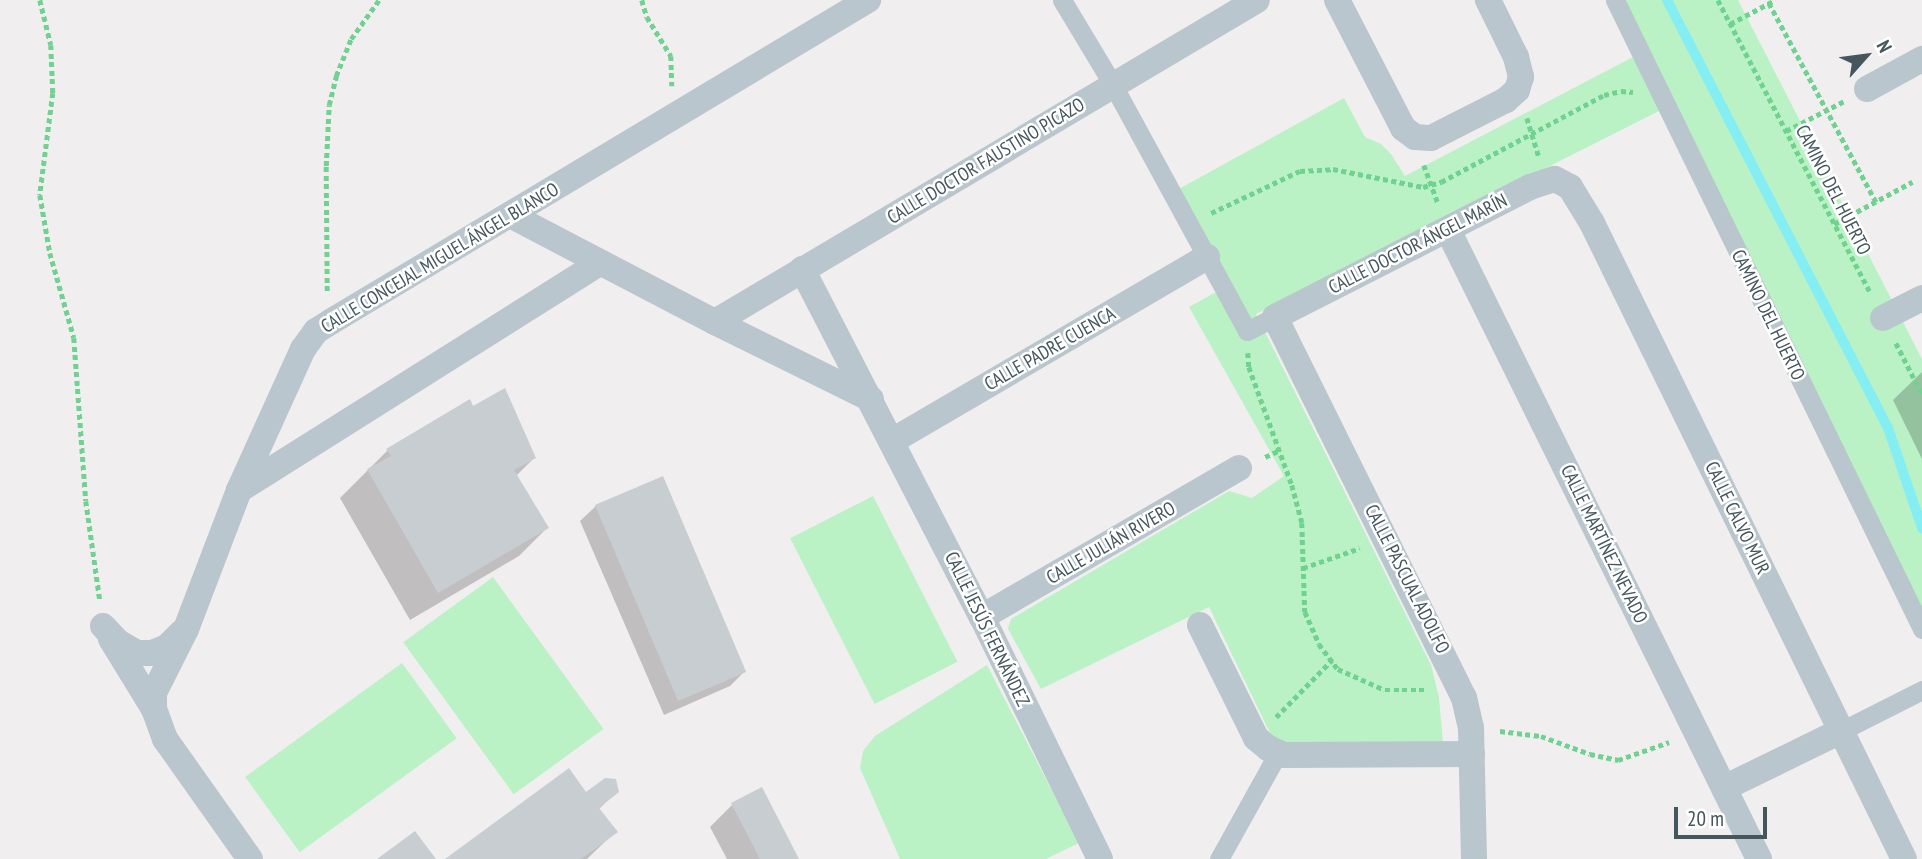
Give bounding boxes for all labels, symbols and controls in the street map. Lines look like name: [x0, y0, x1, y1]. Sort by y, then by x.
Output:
north arrow: [1831, 21, 1901, 91]
text: N: [1872, 36, 1898, 56]
street label: CALLE DOCTOR FAUSTINO PICAZO: [883, 93, 1089, 229]
street label: CAMINO DEL HUERTO: [1790, 121, 1876, 259]
street label: CALLE CONCEJAL MIGUEL ÁNGEL BLANCO: [316, 177, 564, 339]
street label: CALLE DOCTOR ÁNGEL MARÍN: [1324, 189, 1512, 299]
street label: CAMINO DEL HUERTO: [1726, 246, 1810, 384]
street label: CALLE PADRE CUENCA: [981, 302, 1119, 396]
street label: CALLE CALVO MUR: [1700, 458, 1774, 578]
street label: CALLE MARTÍNEZ NEVADO: [1556, 461, 1652, 627]
street label: CALLE JULIÁN RIVERO: [1043, 497, 1179, 589]
street label: CALLE PASCUAL ADOLFO: [1359, 500, 1455, 658]
street label: CALLE JESÚS FERNÁNDEZ: [940, 548, 1034, 710]
scale bar: [1677, 792, 1770, 836]
text: 20 m: [1687, 805, 1724, 832]

